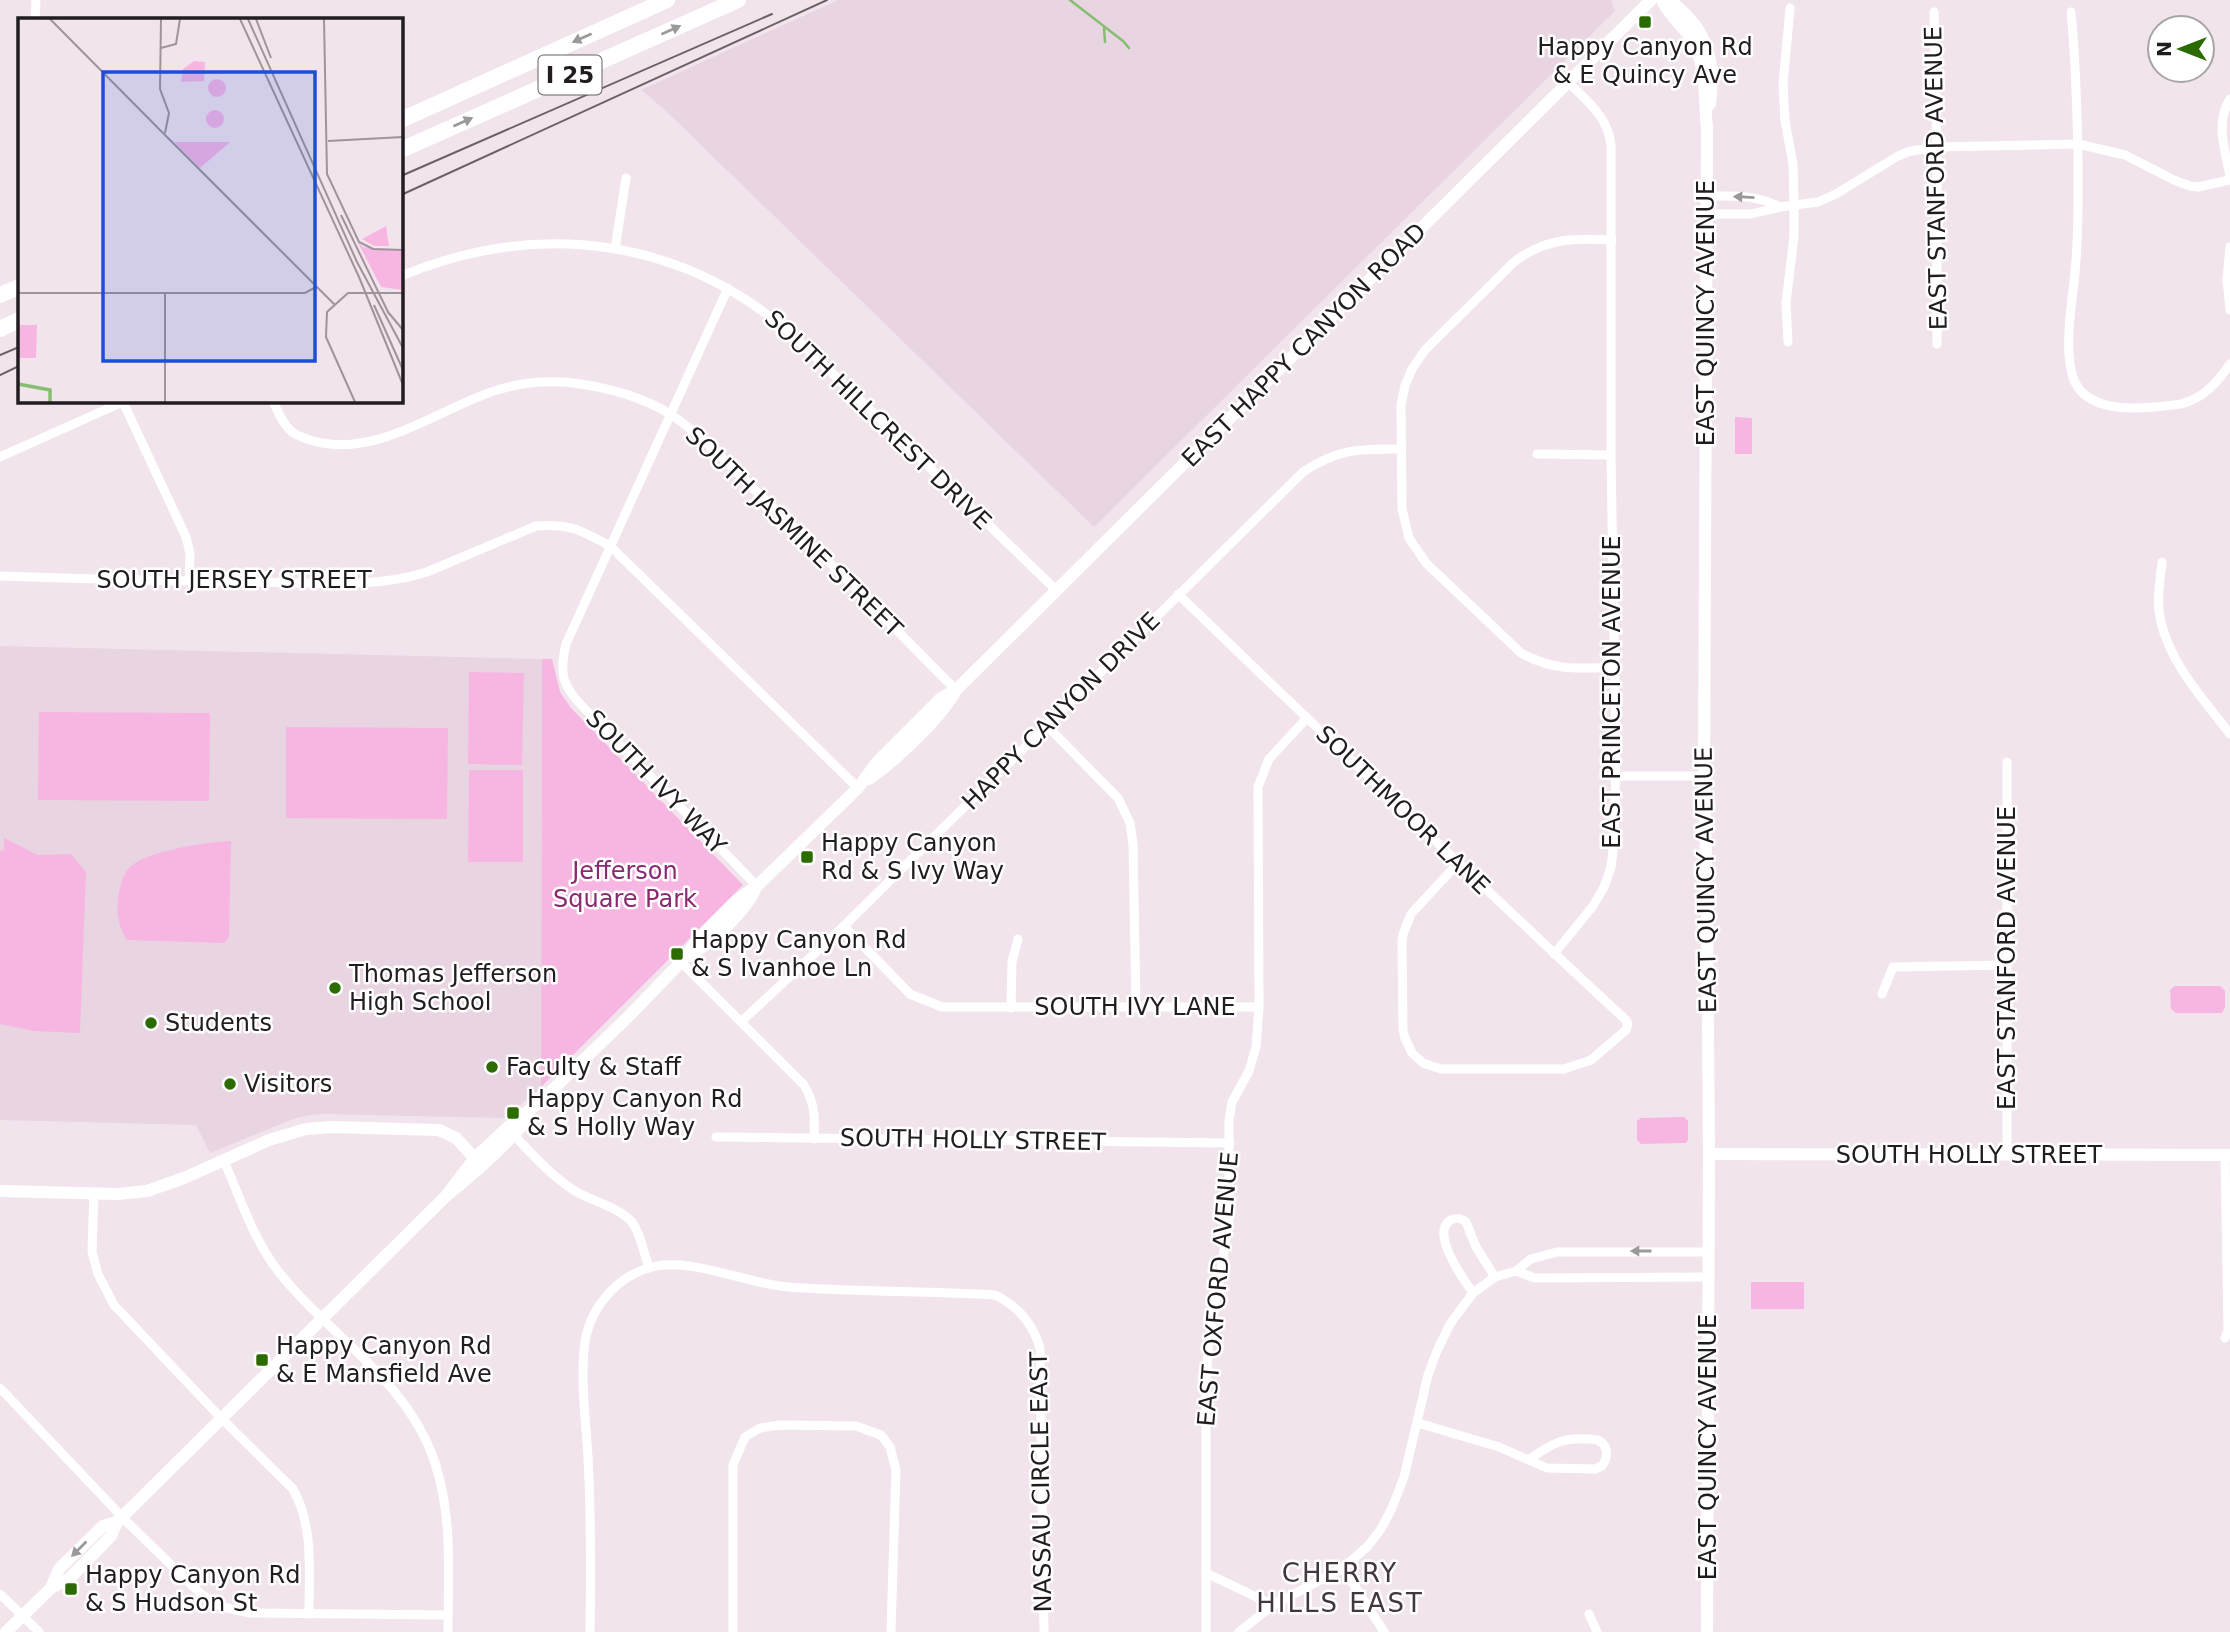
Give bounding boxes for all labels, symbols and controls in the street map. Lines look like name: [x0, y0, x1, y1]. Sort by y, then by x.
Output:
marker: Happy Canyon Rd & E Quincy Ave: [1637, 14, 1653, 30]
north arrow: [2146, 14, 2216, 84]
inset map: [18, 18, 402, 402]
one-way arrow: [661, 24, 681, 36]
street label: EAST STANFORD AVENUE: [1919, 26, 1953, 330]
one-way arrow: [572, 32, 592, 44]
place label: Happy Canyon Rd & E Quincy Ave: [1537, 33, 1753, 89]
text: N: [2153, 41, 2175, 57]
road number: I 25: [538, 55, 602, 94]
one-way arrow: [453, 116, 473, 128]
street label: EAST QUINCY AVENUE: [1692, 180, 1720, 446]
one-way arrow: [1733, 191, 1755, 202]
street label: EAST HAPPY CANYON ROAD: [1176, 217, 1432, 473]
street label: SOUTH HILLCREST DRIVE: [759, 304, 997, 536]
street label: SOUTH JASMINE STREET: [680, 421, 908, 643]
street label: EAST PRINCETON AVENUE: [1598, 535, 1626, 849]
street label: SOUTH JERSEY STREET: [96, 566, 372, 594]
street label: HAPPY CANYON DRIVE: [956, 606, 1166, 816]
street label: SOUTH IVY WAY: [580, 704, 732, 860]
street label: SOUTHMOOR LANE: [1310, 720, 1496, 900]
street label: EAST QUINCY AVENUE: [1690, 747, 1722, 1013]
street label: EAST STANFORD AVENUE: [1993, 806, 2021, 1110]
place label: Happy Canyon Rd & S Ivy Way: [821, 829, 1004, 885]
marker: Happy Canyon Rd & S Ivy Way: [799, 849, 815, 865]
park label: Jefferson Square Park: [553, 857, 697, 913]
place label: Happy Canyon Rd & S Ivanhoe Ln: [691, 926, 906, 982]
marker: Happy Canyon Rd & S Ivanhoe Ln: [669, 946, 685, 962]
place label: Thomas Jefferson High School: [348, 960, 557, 1016]
marker: Thomas Jefferson High School: [327, 980, 343, 996]
street label: SOUTH IVY LANE: [1034, 993, 1236, 1021]
place label: Students: [165, 1009, 272, 1037]
marker: Students: [143, 1015, 159, 1031]
place label: Faculty & Staff: [506, 1053, 681, 1081]
marker: Faculty & Staff: [484, 1059, 500, 1075]
place label: Visitors: [244, 1070, 332, 1098]
marker: Visitors: [222, 1076, 238, 1092]
place label: Happy Canyon Rd & S Holly Way: [527, 1085, 742, 1141]
marker: Happy Canyon Rd & S Holly Way: [505, 1105, 521, 1121]
street label: SOUTH HOLLY STREET: [840, 1124, 1107, 1156]
street label: SOUTH HOLLY STREET: [1836, 1141, 2103, 1169]
street label: EAST OXFORD AVENUE: [1192, 1151, 1244, 1427]
one-way arrow: [1629, 1245, 1651, 1257]
street label: EAST QUINCY AVENUE: [1694, 1314, 1722, 1580]
place label: Happy Canyon Rd & E Mansfield Ave: [276, 1332, 492, 1388]
street label: NASSAU CIRCLE EAST: [1025, 1351, 1057, 1613]
marker: Happy Canyon Rd & E Mansfield Ave: [254, 1352, 270, 1368]
one-way arrow: [70, 1541, 87, 1558]
district label: CHERRY HILLS EAST: [1256, 1558, 1424, 1618]
place label: Happy Canyon Rd & S Hudson St: [85, 1561, 300, 1617]
marker: Happy Canyon Rd & S Hudson St: [63, 1581, 79, 1597]

